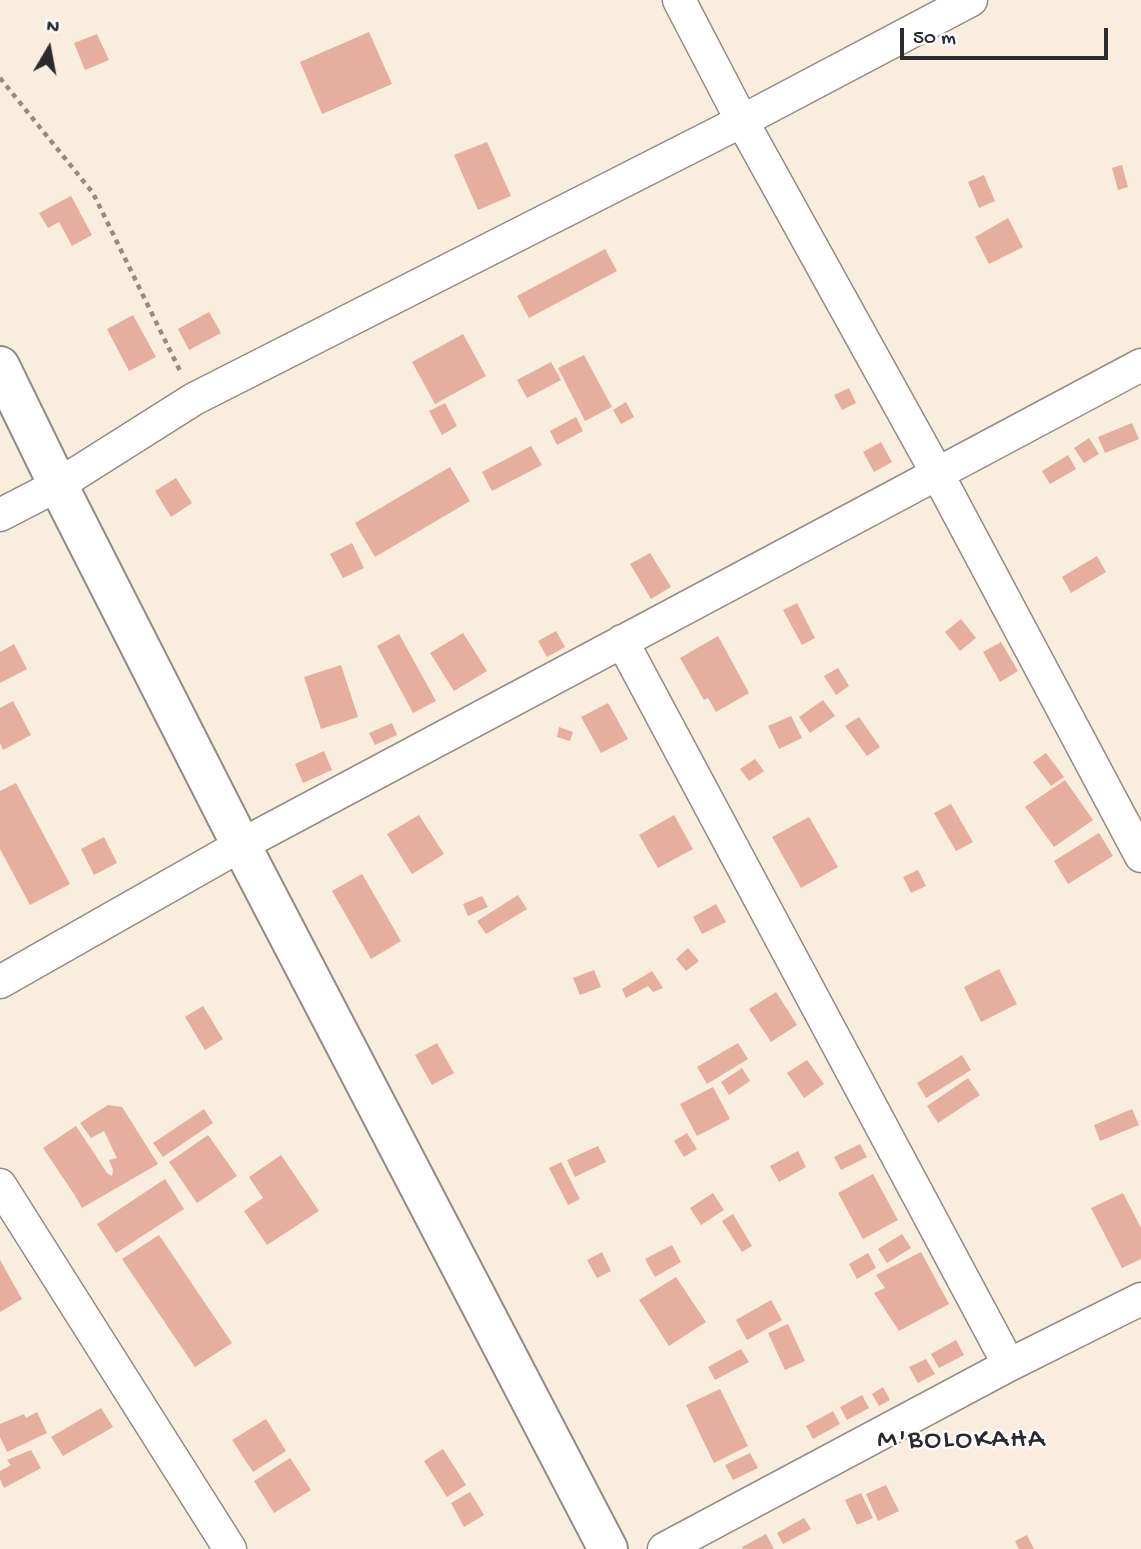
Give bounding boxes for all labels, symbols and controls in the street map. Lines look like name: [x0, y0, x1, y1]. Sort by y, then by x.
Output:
north arrow: [14, 14, 84, 84]
scale bar: [903, 14, 1111, 58]
text: N: [45, 15, 61, 40]
text: 50 m: [913, 27, 956, 52]
district label: M'BOLOKAHA: [879, 1425, 1045, 1459]

